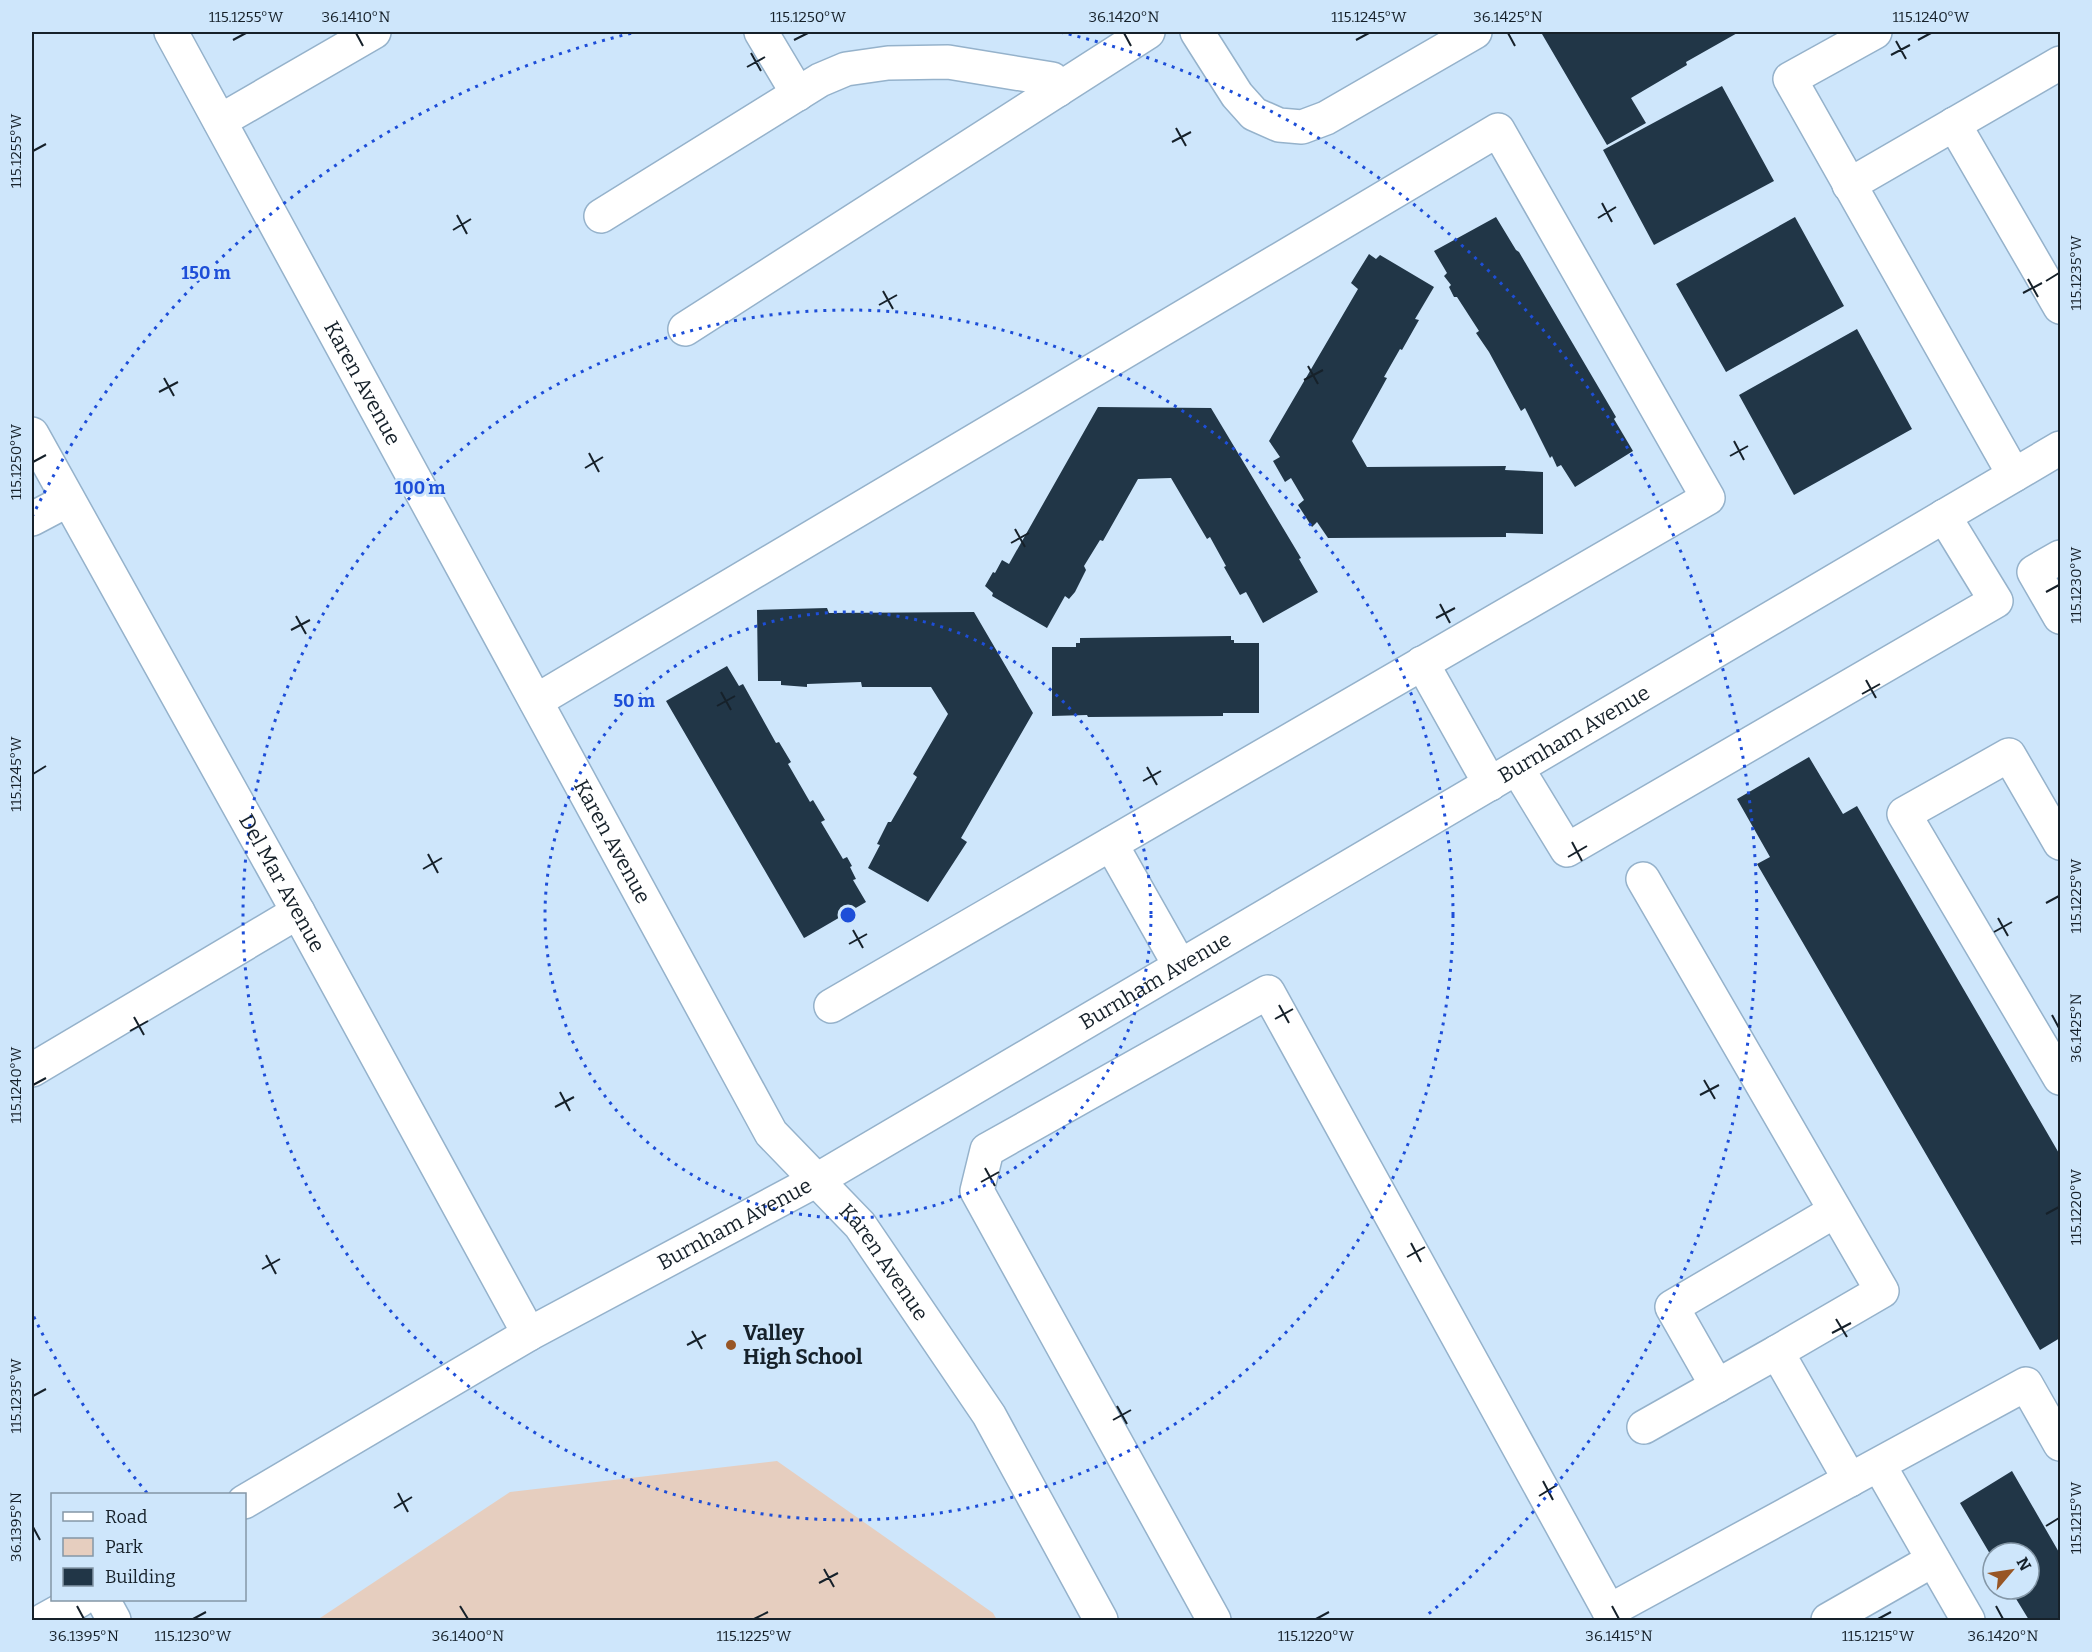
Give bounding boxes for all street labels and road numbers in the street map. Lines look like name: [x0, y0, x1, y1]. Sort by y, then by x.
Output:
street label: Karen Avenue: [318, 317, 407, 450]
street label: Burnham Avenue: [1494, 680, 1654, 789]
street label: Karen Avenue: [568, 775, 656, 908]
street label: Del Mar Avenue: [233, 810, 331, 957]
street label: Burnham Avenue: [1075, 926, 1236, 1035]
street label: Burnham Avenue: [653, 1172, 816, 1276]
street label: Karen Avenue: [834, 1198, 934, 1326]

